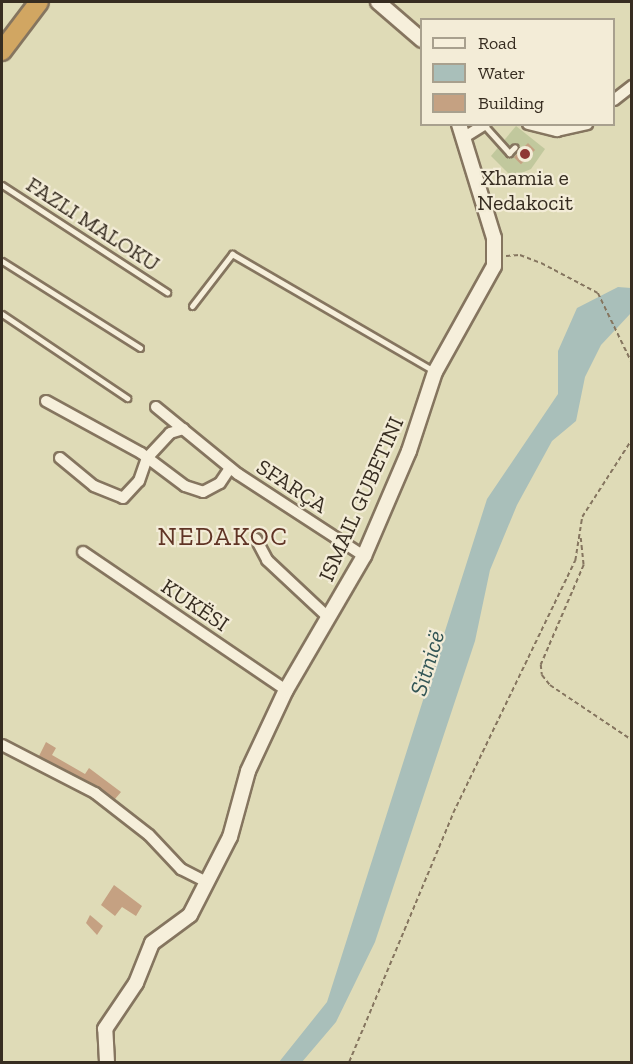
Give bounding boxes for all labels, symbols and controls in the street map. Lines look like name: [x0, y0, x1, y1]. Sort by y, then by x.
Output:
legend: [420, 18, 615, 126]
text: Road: [478, 32, 517, 54]
text: Water: [478, 62, 525, 84]
text: Building: [478, 92, 544, 114]
marker: Xhamia e Nedakocit: [518, 147, 532, 161]
place label: Xhamia e Nedakocit: [477, 164, 573, 216]
street label: FAZLI MALOKU: [21, 171, 165, 277]
street label: ISMAIL GUBETINI: [313, 412, 409, 586]
street label: SFARÇA: [252, 453, 332, 519]
district label: NEDAKOC: [158, 521, 288, 553]
street label: KUKËSI: [156, 573, 234, 637]
water label: Sitnicë: [403, 627, 451, 699]

